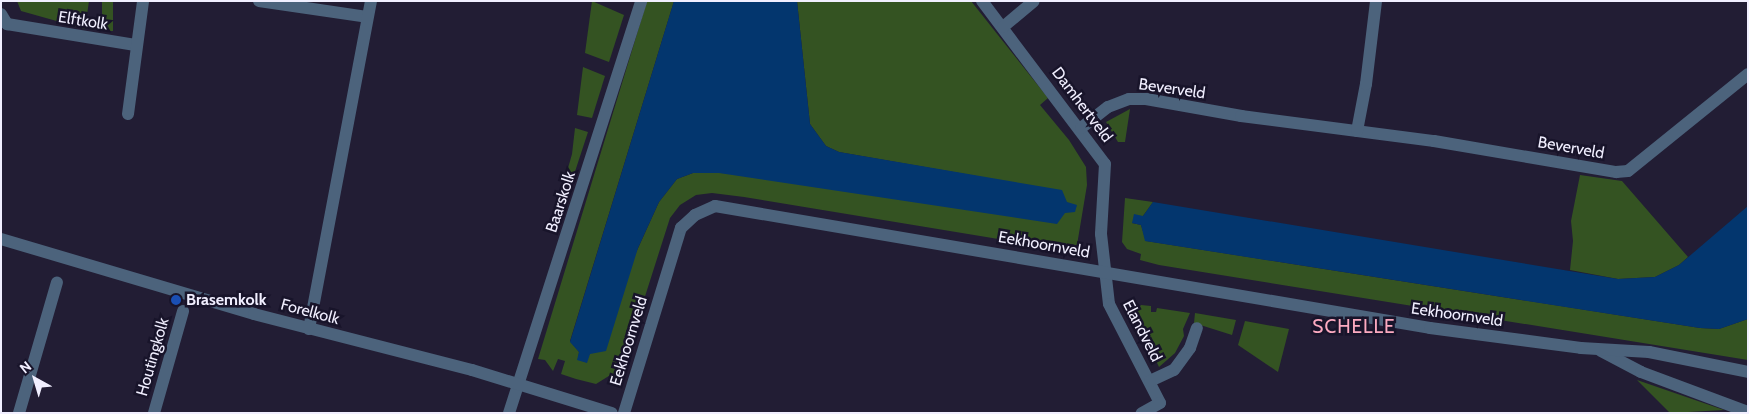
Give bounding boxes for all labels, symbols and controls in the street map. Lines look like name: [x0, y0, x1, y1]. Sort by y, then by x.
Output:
street label: Elftkolk: [57, 8, 109, 34]
street label: Damhertveld: [1048, 64, 1116, 146]
street label: Beverveld: [1137, 75, 1207, 103]
street label: Beverveld: [1536, 133, 1606, 163]
street label: Baarskolk: [542, 169, 580, 235]
street label: Eekhoornveld: [997, 228, 1091, 262]
place label: Brasemkolk: [186, 290, 266, 310]
marker: Brasemkolk: [170, 294, 182, 306]
street label: Eekhoornveld: [606, 294, 652, 388]
street label: Forelkolk: [279, 295, 341, 329]
street label: Elandveld: [1118, 297, 1166, 365]
street label: Eekhoornveld: [1410, 299, 1504, 331]
street label: Houtingkolk: [133, 316, 173, 398]
district label: SCHELLE: [1311, 316, 1397, 338]
north arrow: [10, 354, 60, 404]
text: N: [16, 357, 35, 377]

